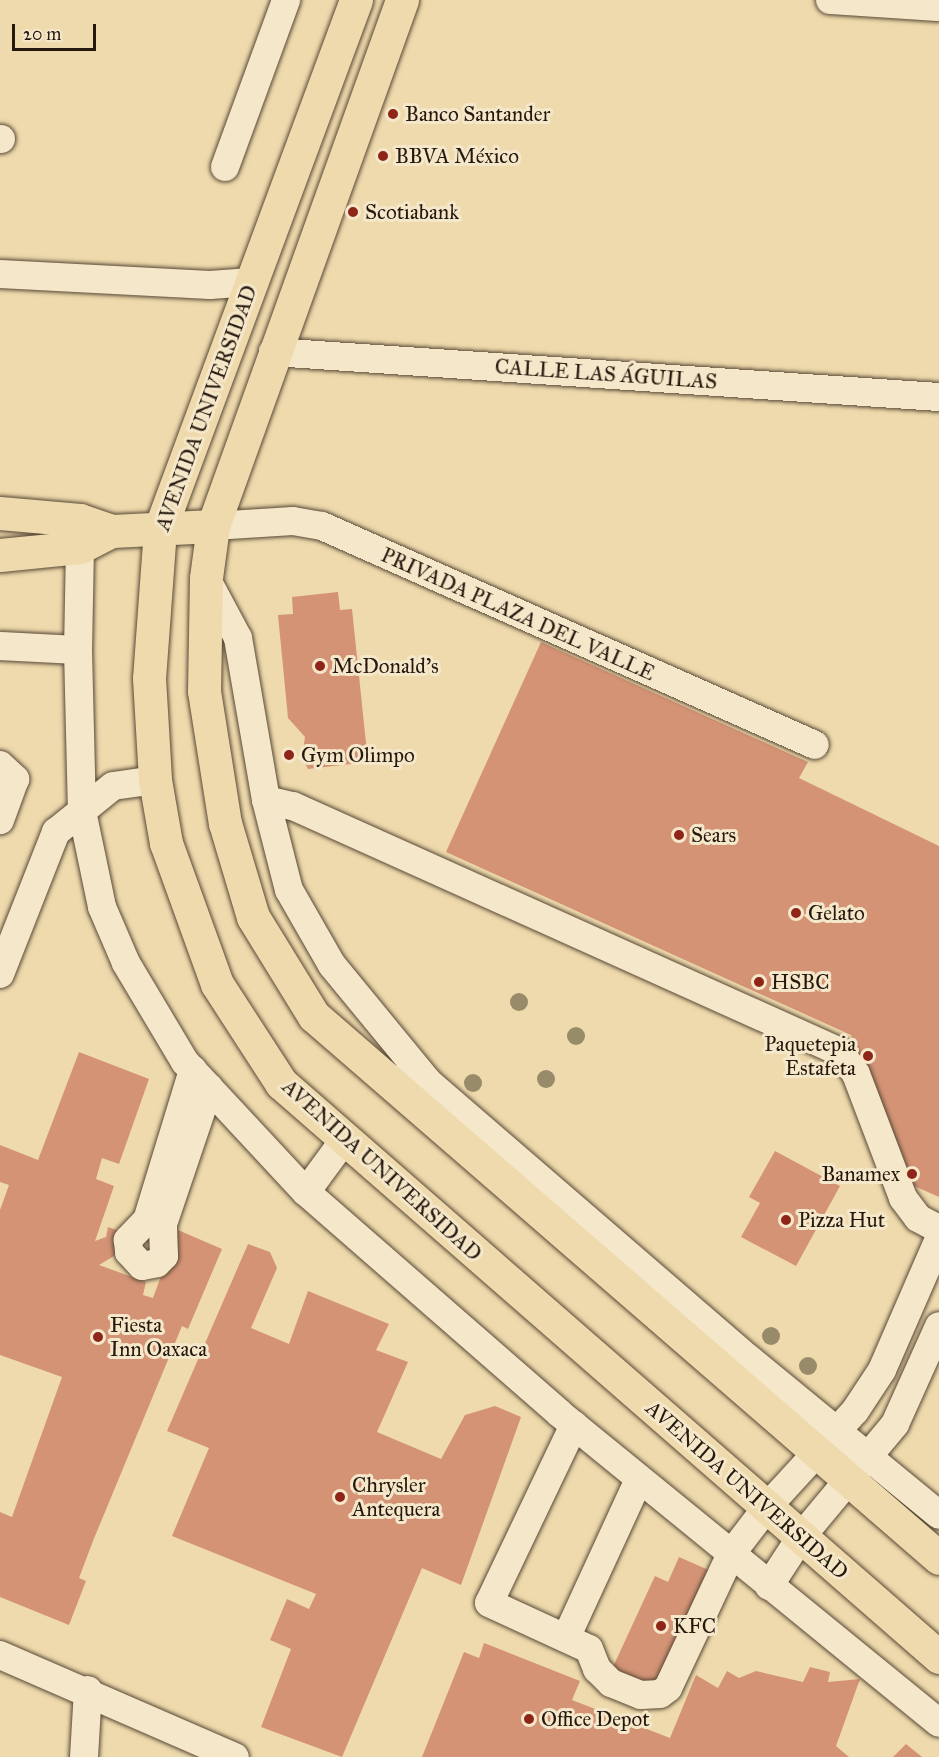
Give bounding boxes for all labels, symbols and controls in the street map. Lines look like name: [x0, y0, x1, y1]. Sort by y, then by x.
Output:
scale bar: [15, 12, 99, 50]
text: 20 m: [23, 23, 61, 45]
place label: Banco Santander: [405, 101, 550, 127]
marker: Banco Santander: [386, 107, 400, 121]
place label: BBVA México: [395, 143, 519, 169]
marker: BBVA México: [376, 149, 390, 163]
place label: Scotiabank: [365, 199, 459, 225]
marker: Scotiabank: [346, 205, 360, 219]
street label: AVENIDA UNIVERSIDAD: [150, 282, 262, 534]
street label: CALLE LAS ÁGUILAS: [494, 354, 718, 394]
street label: PRIVADA PLAZA DEL VALLE: [377, 542, 659, 686]
place label: McDonald's: [332, 653, 439, 679]
marker: McDonald's: [313, 659, 327, 673]
place label: Gym Olimpo: [301, 742, 415, 768]
marker: Gym Olimpo: [282, 748, 296, 762]
place label: Sears: [691, 822, 736, 848]
marker: Sears: [672, 828, 686, 842]
place label: Gelato: [808, 900, 865, 926]
marker: Gelato: [789, 906, 803, 920]
place label: HSBC: [771, 969, 829, 995]
marker: HSBC: [752, 975, 766, 989]
place label: Paquetepia Estafeta: [764, 1031, 856, 1081]
marker: Paquetepia Estafeta: [861, 1049, 875, 1063]
street label: AVENIDA UNIVERSIDAD: [277, 1074, 487, 1266]
place label: Banamex: [821, 1161, 900, 1187]
marker: Banamex: [905, 1167, 919, 1181]
place label: Pizza Hut: [798, 1207, 885, 1233]
marker: Pizza Hut: [779, 1213, 793, 1227]
place label: Fiesta Inn Oaxaca: [110, 1312, 207, 1362]
marker: Fiesta Inn Oaxaca: [91, 1330, 105, 1344]
street label: AVENIDA UNIVERSIDAD: [641, 1395, 853, 1585]
place label: Chrysler Antequera: [352, 1472, 440, 1522]
marker: Chrysler Antequera: [333, 1490, 347, 1504]
place label: KFC: [673, 1613, 716, 1639]
marker: KFC: [654, 1619, 668, 1633]
place label: Office Depot: [541, 1706, 650, 1732]
marker: Office Depot: [522, 1712, 536, 1726]

